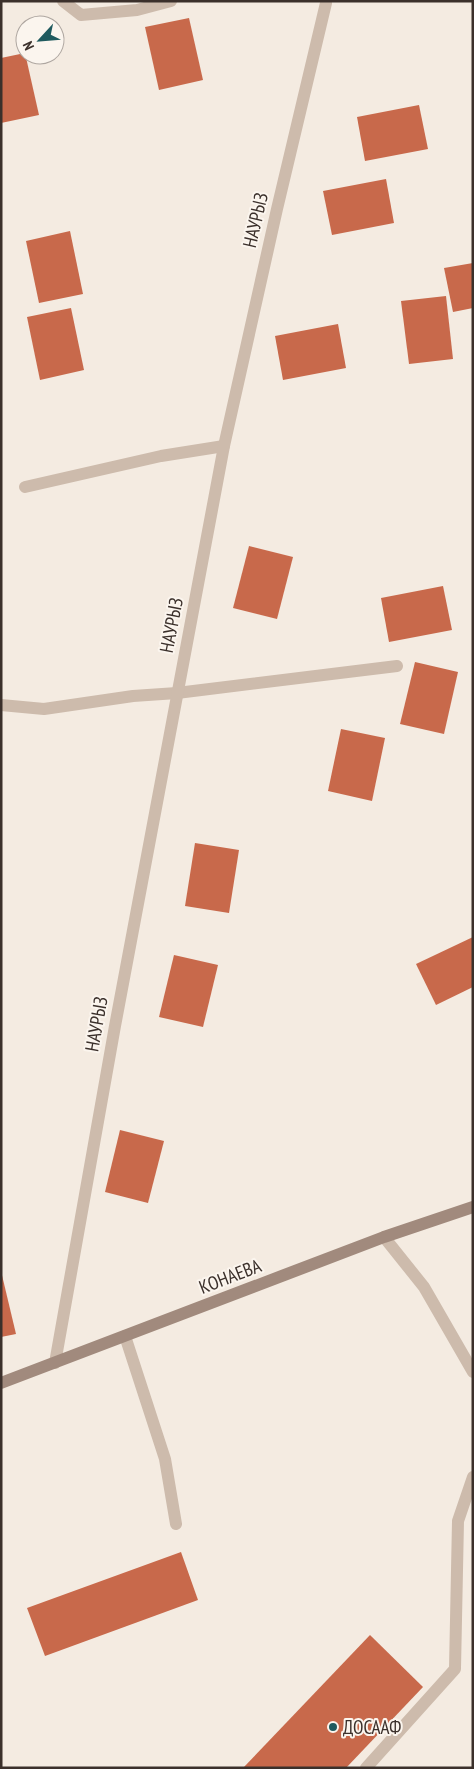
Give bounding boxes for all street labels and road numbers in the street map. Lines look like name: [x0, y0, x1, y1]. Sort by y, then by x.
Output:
street label: НАУРЫЗ: [237, 190, 273, 250]
street label: НАУРЫЗ: [154, 595, 188, 655]
street label: НАУРЫЗ: [79, 995, 113, 1053]
street label: КОНАЕВА: [195, 1253, 265, 1299]

